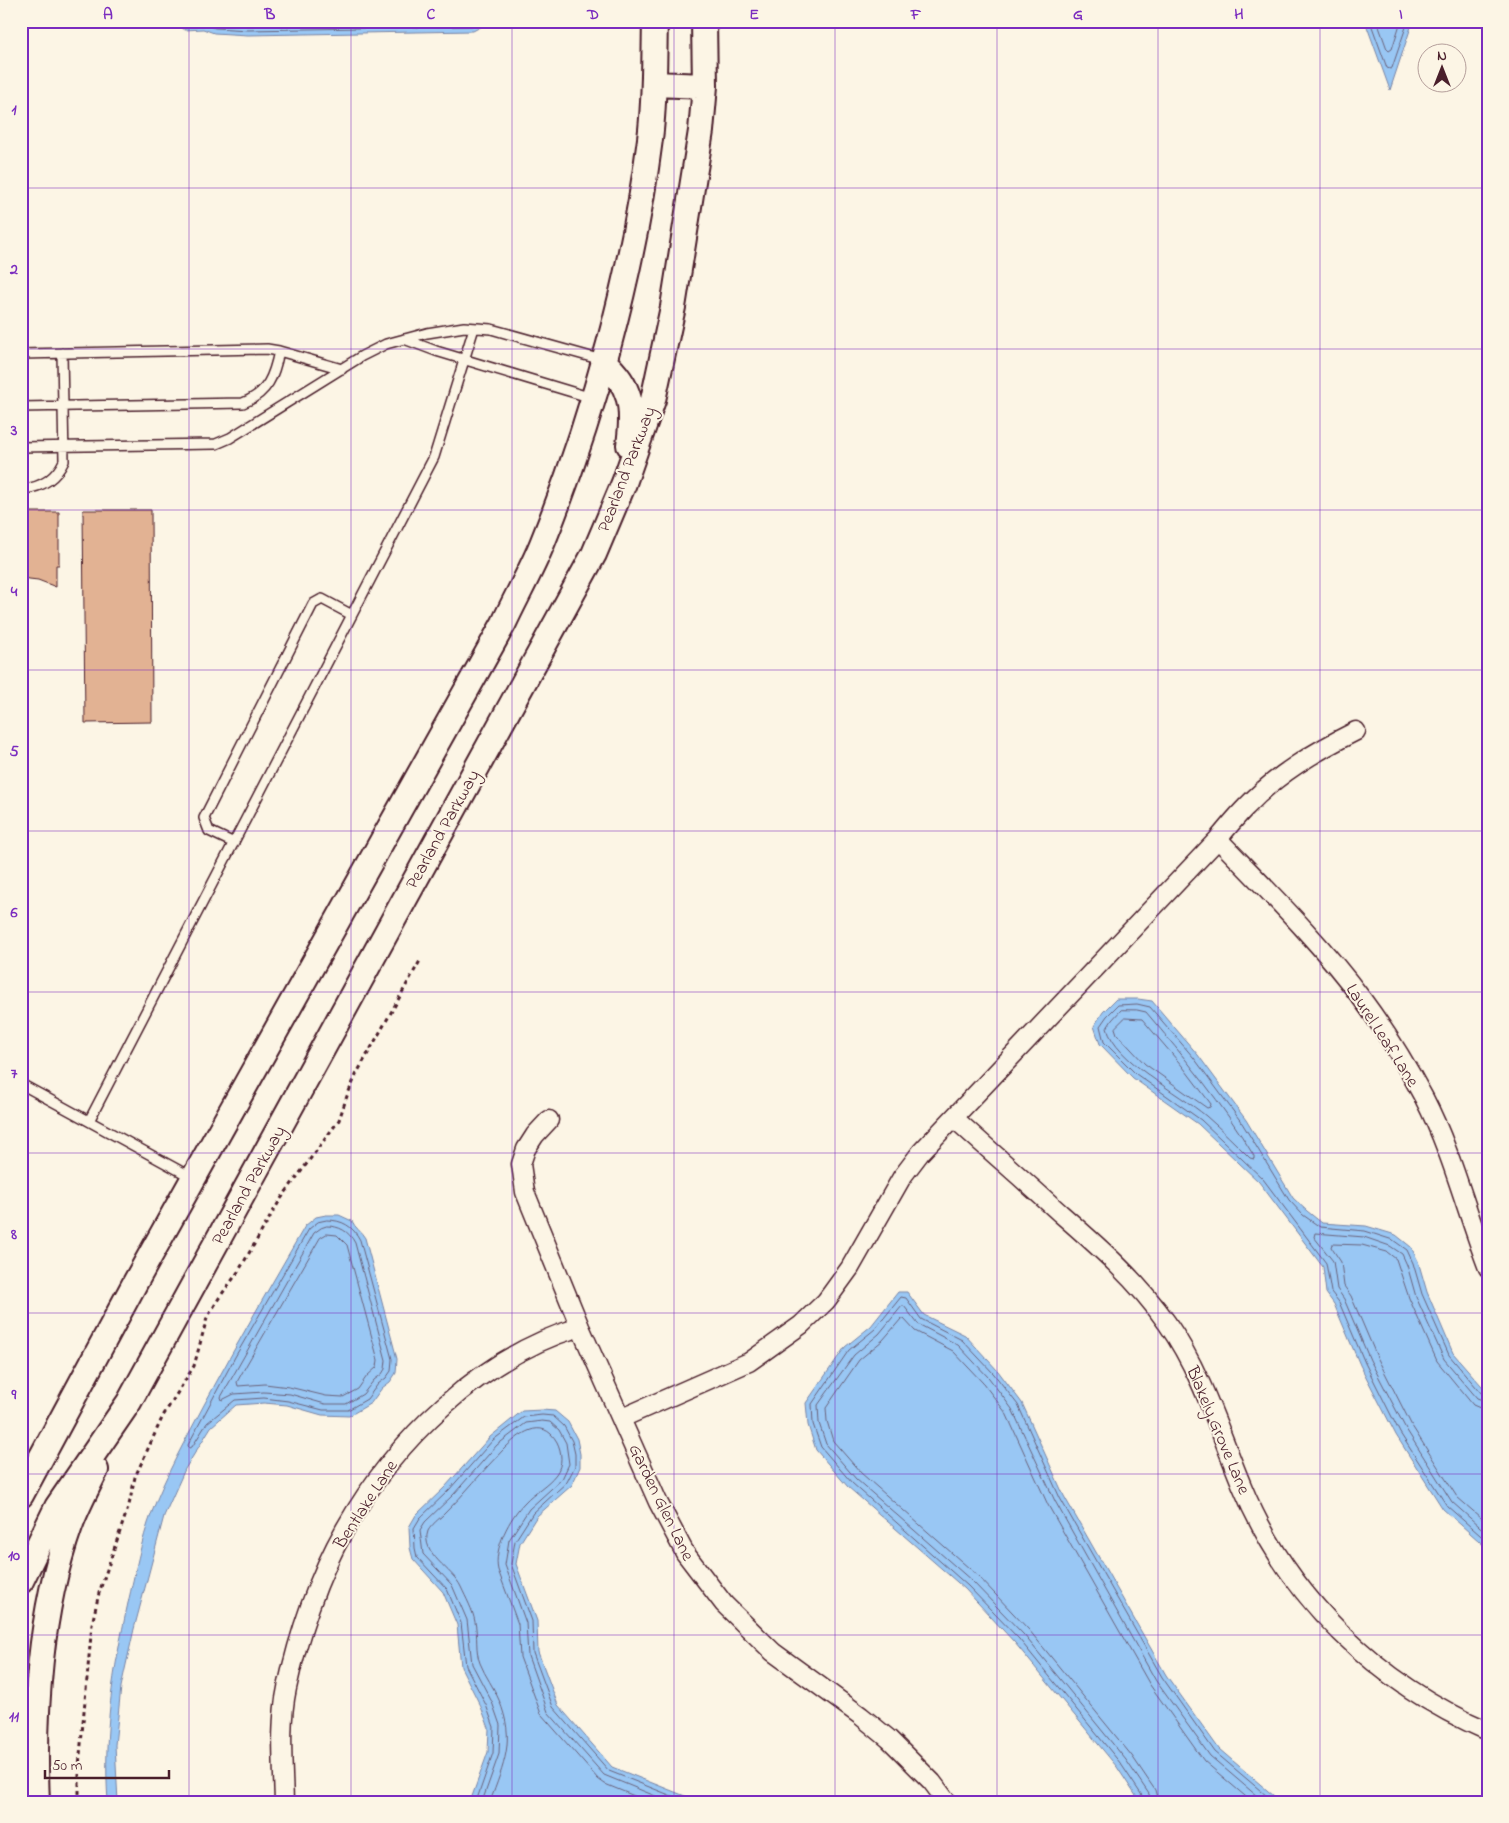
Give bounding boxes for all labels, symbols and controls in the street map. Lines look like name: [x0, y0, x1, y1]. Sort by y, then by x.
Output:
text: A: [103, 3, 113, 27]
text: B: [264, 3, 276, 27]
text: C: [427, 3, 436, 27]
text: D: [586, 3, 599, 27]
text: E: [749, 3, 759, 27]
text: F: [910, 3, 922, 27]
text: G: [1073, 3, 1083, 27]
text: H: [1234, 3, 1244, 27]
text: I: [1399, 3, 1403, 27]
north arrow: [1416, 42, 1466, 92]
text: N: [1437, 46, 1447, 67]
text: 1: [11, 98, 17, 122]
text: 2: [9, 258, 18, 282]
street label: Pearland Parkway: [592, 403, 664, 536]
text: 3: [10, 419, 18, 443]
text: 4: [10, 580, 18, 604]
text: 5: [9, 740, 19, 764]
street label: Pearland Parkway: [400, 765, 487, 894]
text: 6: [9, 901, 18, 925]
street label: Laurel Leaf Lane: [1338, 979, 1425, 1094]
text: 7: [11, 1062, 18, 1086]
street label: Pearland Parkway: [206, 1121, 293, 1250]
text: 8: [10, 1223, 17, 1247]
street label: Blakely Grove Lane: [1178, 1362, 1256, 1500]
text: 9: [11, 1383, 17, 1407]
street label: Garden Glen Lane: [621, 1440, 700, 1567]
street label: Bentlake Lane: [328, 1455, 406, 1556]
text: 10: [8, 1544, 20, 1568]
text: 11: [9, 1705, 20, 1729]
scale bar: [45, 1748, 169, 1780]
text: 50 m: [52, 1755, 83, 1777]

